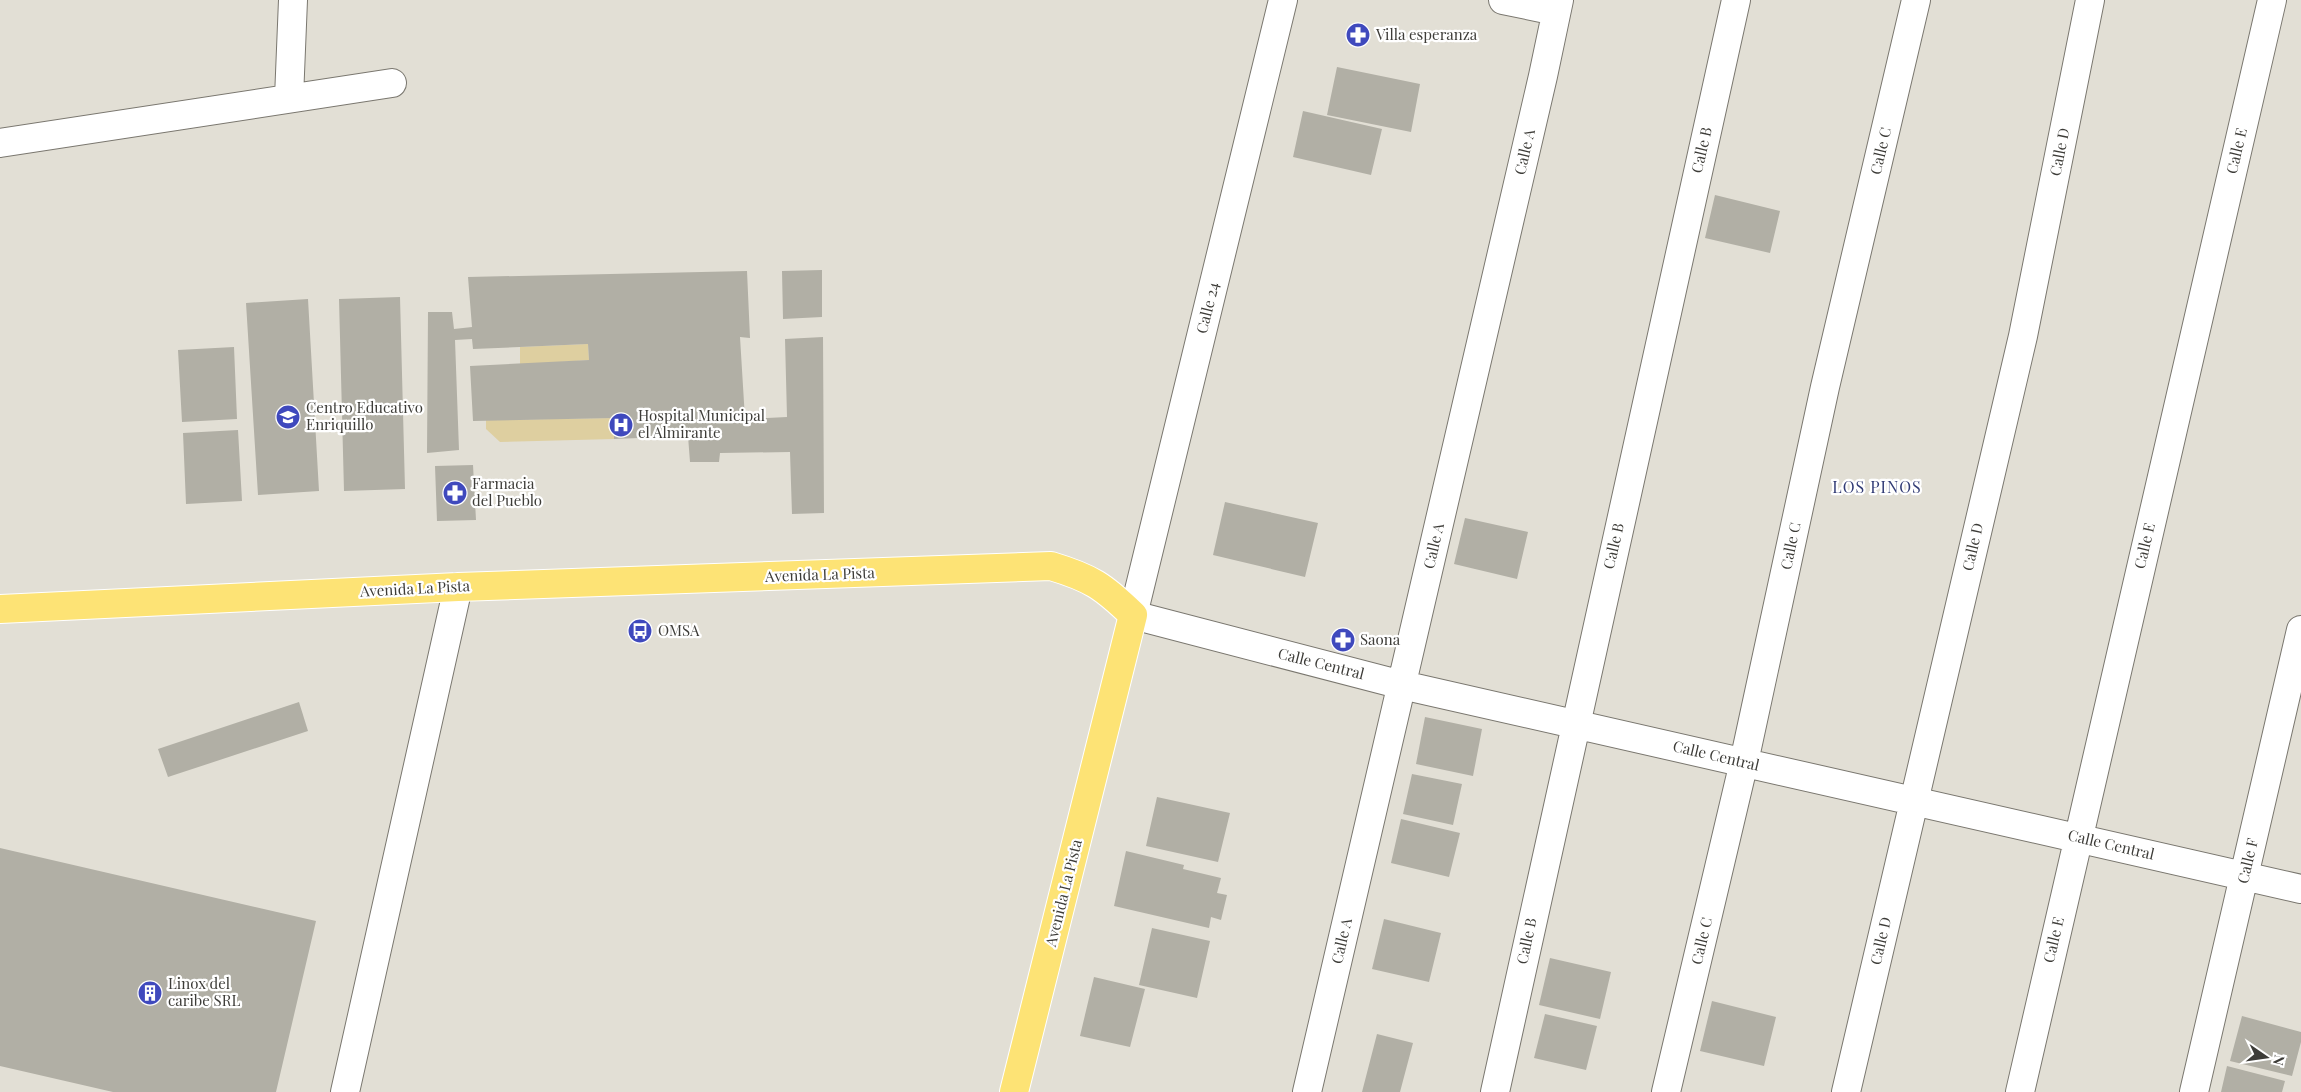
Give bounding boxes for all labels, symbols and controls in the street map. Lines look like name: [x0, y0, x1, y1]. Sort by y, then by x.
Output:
pharmacy icon: Villa esperanza: [1345, 22, 1371, 48]
place label: Villa esperanza: [1375, 24, 1478, 44]
street label: Calle B: [1686, 125, 1716, 175]
street label: Calle C: [1865, 125, 1895, 176]
street label: Calle A: [1509, 126, 1539, 177]
street label: Calle D: [2045, 126, 2073, 177]
street label: Calle E: [2221, 126, 2251, 176]
street label: Calle 24: [1191, 280, 1223, 335]
place label: Centro Educativo Enriquillo: [306, 397, 423, 434]
school or university icon: Centro Educativo Enriquillo: [275, 404, 301, 430]
place label: Hospital Municipal el Almirante: [638, 405, 765, 442]
hospital icon: Hospital Municipal el Almirante: [608, 412, 634, 438]
place label: Farmacia del Pueblo: [472, 473, 542, 510]
district label: LOS PINOS: [1832, 476, 1922, 497]
pharmacy icon: Farmacia del Pueblo: [442, 480, 468, 506]
street label: Calle A: [1418, 520, 1448, 571]
street label: Calle C: [1775, 520, 1805, 571]
street label: Calle B: [1598, 521, 1628, 571]
street label: Calle D: [1957, 521, 1987, 573]
street label: Calle E: [2129, 521, 2159, 571]
street label: Avenida La Pista: [764, 562, 876, 586]
street label: Avenida La Pista: [359, 575, 471, 601]
bus stop icon: OMSA: [627, 618, 653, 644]
place label: OMSA: [658, 620, 700, 640]
pharmacy icon: Saona: [1330, 627, 1356, 653]
place label: Saona: [1360, 629, 1401, 649]
street label: Calle Central: [1276, 643, 1366, 683]
street label: Calle Central: [1671, 735, 1761, 775]
street label: Calle Central: [2066, 824, 2156, 864]
street label: Calle F: [2232, 836, 2262, 885]
street label: Avenida La Pista: [1040, 837, 1086, 949]
street label: Calle A: [1326, 915, 1356, 966]
street label: Calle C: [1686, 915, 1716, 966]
street label: Calle D: [1865, 915, 1895, 967]
street label: Calle E: [2038, 915, 2068, 965]
street label: Calle B: [1511, 916, 1541, 966]
place label: Linox del caribe SRL: [168, 973, 240, 1010]
building icon: Linox del caribe SRL: [137, 980, 163, 1006]
north arrow: [2241, 1032, 2291, 1082]
text: N: [2269, 1053, 2290, 1067]

